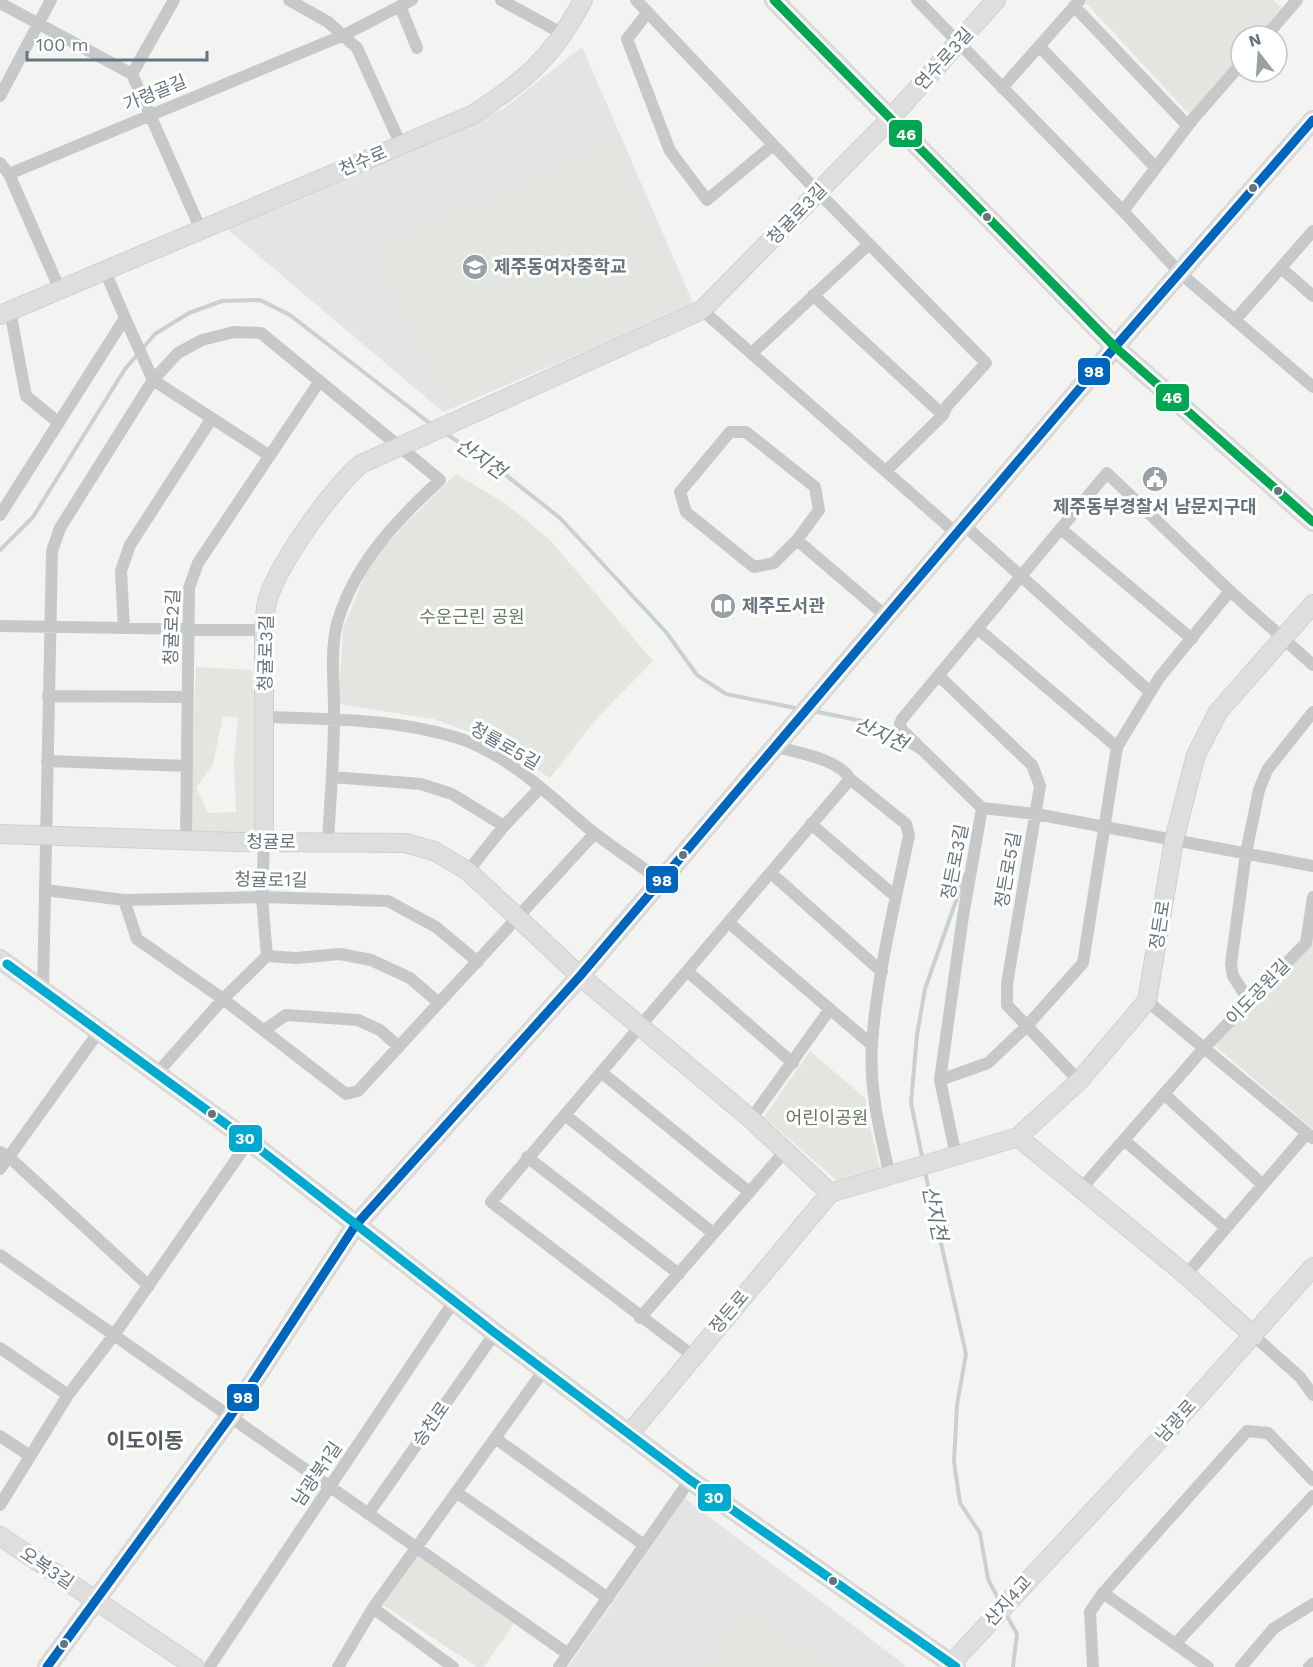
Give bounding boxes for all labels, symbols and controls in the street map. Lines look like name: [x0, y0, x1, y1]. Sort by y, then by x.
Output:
street label: 연수로3길: [910, 23, 977, 94]
scale bar: [27, 24, 207, 62]
north arrow: [1229, 24, 1289, 84]
text: N: [1246, 29, 1263, 51]
text: 100 m: [36, 34, 89, 55]
street label: 가령골길: [120, 70, 189, 115]
line badge: 46: [888, 119, 923, 148]
text: 46: [896, 125, 916, 144]
street label: 천수로: [336, 141, 390, 180]
street label: 청귤로3길: [762, 179, 831, 249]
unlabelled marker: [1247, 182, 1259, 194]
unlabelled marker: [981, 211, 993, 223]
school or university icon: 제주동여자중학교: [460, 252, 490, 282]
place label: 제주동여자중학교: [494, 256, 626, 277]
line badge: 98: [1077, 357, 1111, 386]
text: 98: [1084, 362, 1104, 381]
line badge: 46: [1155, 383, 1190, 412]
text: 46: [1162, 388, 1182, 407]
water label: 산지천: [452, 432, 513, 485]
public building icon: 제주동부경찰서 남문지구대: [1140, 464, 1170, 494]
unlabelled marker: [1272, 485, 1284, 497]
place label: 제주동부경찰서 남문지구대: [1053, 496, 1257, 517]
street label: 청귤로2길: [160, 588, 183, 666]
library icon: 제주도서관: [708, 591, 738, 621]
place label: 제주도서관: [742, 595, 825, 616]
park label: 수운근린 공원: [419, 606, 525, 627]
street label: 청귤로3길: [254, 614, 277, 692]
water label: 산지천: [851, 711, 913, 758]
street label: 청률로5길: [467, 717, 544, 774]
street label: 정든로3길: [937, 822, 972, 902]
street label: 정든로5길: [991, 830, 1025, 910]
street label: 청귤로: [246, 831, 296, 852]
unlabelled marker: [677, 849, 689, 861]
line badge: 98: [645, 865, 679, 894]
street label: 청귤로1길: [234, 868, 308, 891]
text: 98: [652, 871, 672, 890]
street label: 정든로: [1145, 899, 1174, 951]
street label: 이도공원길: [1221, 955, 1294, 1029]
park label: 어린이공원: [786, 1107, 868, 1128]
unlabelled marker: [206, 1108, 218, 1120]
line badge: 30: [228, 1124, 263, 1153]
text: 30: [235, 1129, 255, 1148]
water label: 산지천: [918, 1184, 953, 1245]
street label: 정든로: [705, 1286, 753, 1337]
line badge: 98: [226, 1383, 260, 1412]
text: 98: [233, 1388, 253, 1407]
street label: 남광로: [1151, 1395, 1200, 1446]
street label: 승천로: [408, 1397, 453, 1450]
district label: 이도이동: [106, 1428, 184, 1453]
street label: 남광북1길: [287, 1437, 346, 1510]
line badge: 30: [697, 1483, 732, 1512]
text: 30: [704, 1488, 724, 1507]
street label: 오복3길: [16, 1542, 78, 1593]
street label: 산지4교: [980, 1571, 1036, 1630]
unlabelled marker: [827, 1575, 839, 1587]
unlabelled marker: [58, 1638, 70, 1650]

